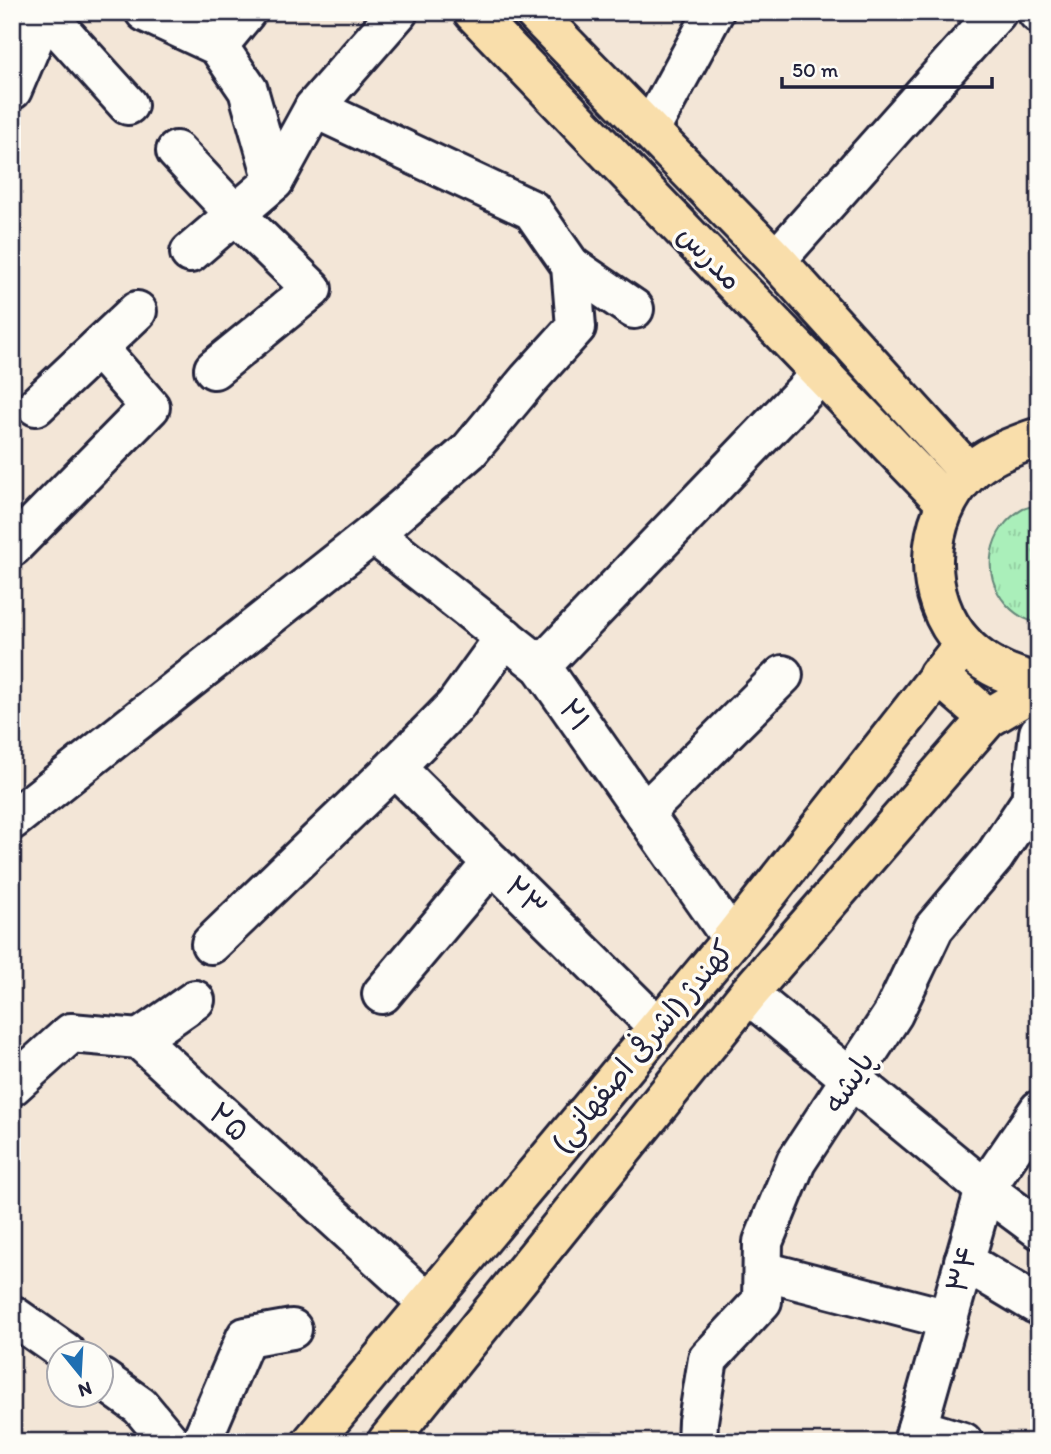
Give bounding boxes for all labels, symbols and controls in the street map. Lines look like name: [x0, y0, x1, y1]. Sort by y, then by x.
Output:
scale bar: [782, 46, 992, 90]
text: 50 m: [792, 57, 839, 82]
street label: مدرس: [670, 216, 751, 298]
street label: ۲۱: [551, 691, 600, 738]
street label: ۲۳: [497, 868, 555, 926]
street label: کهندژ (اشرفی اصفهانی): [542, 932, 742, 1160]
street label: پایشه: [815, 1044, 883, 1120]
street label: ۲۵: [202, 1094, 257, 1149]
street label: ۳۴: [937, 1241, 986, 1297]
north arrow: [46, 1338, 116, 1408]
text: N: [75, 1377, 95, 1403]

